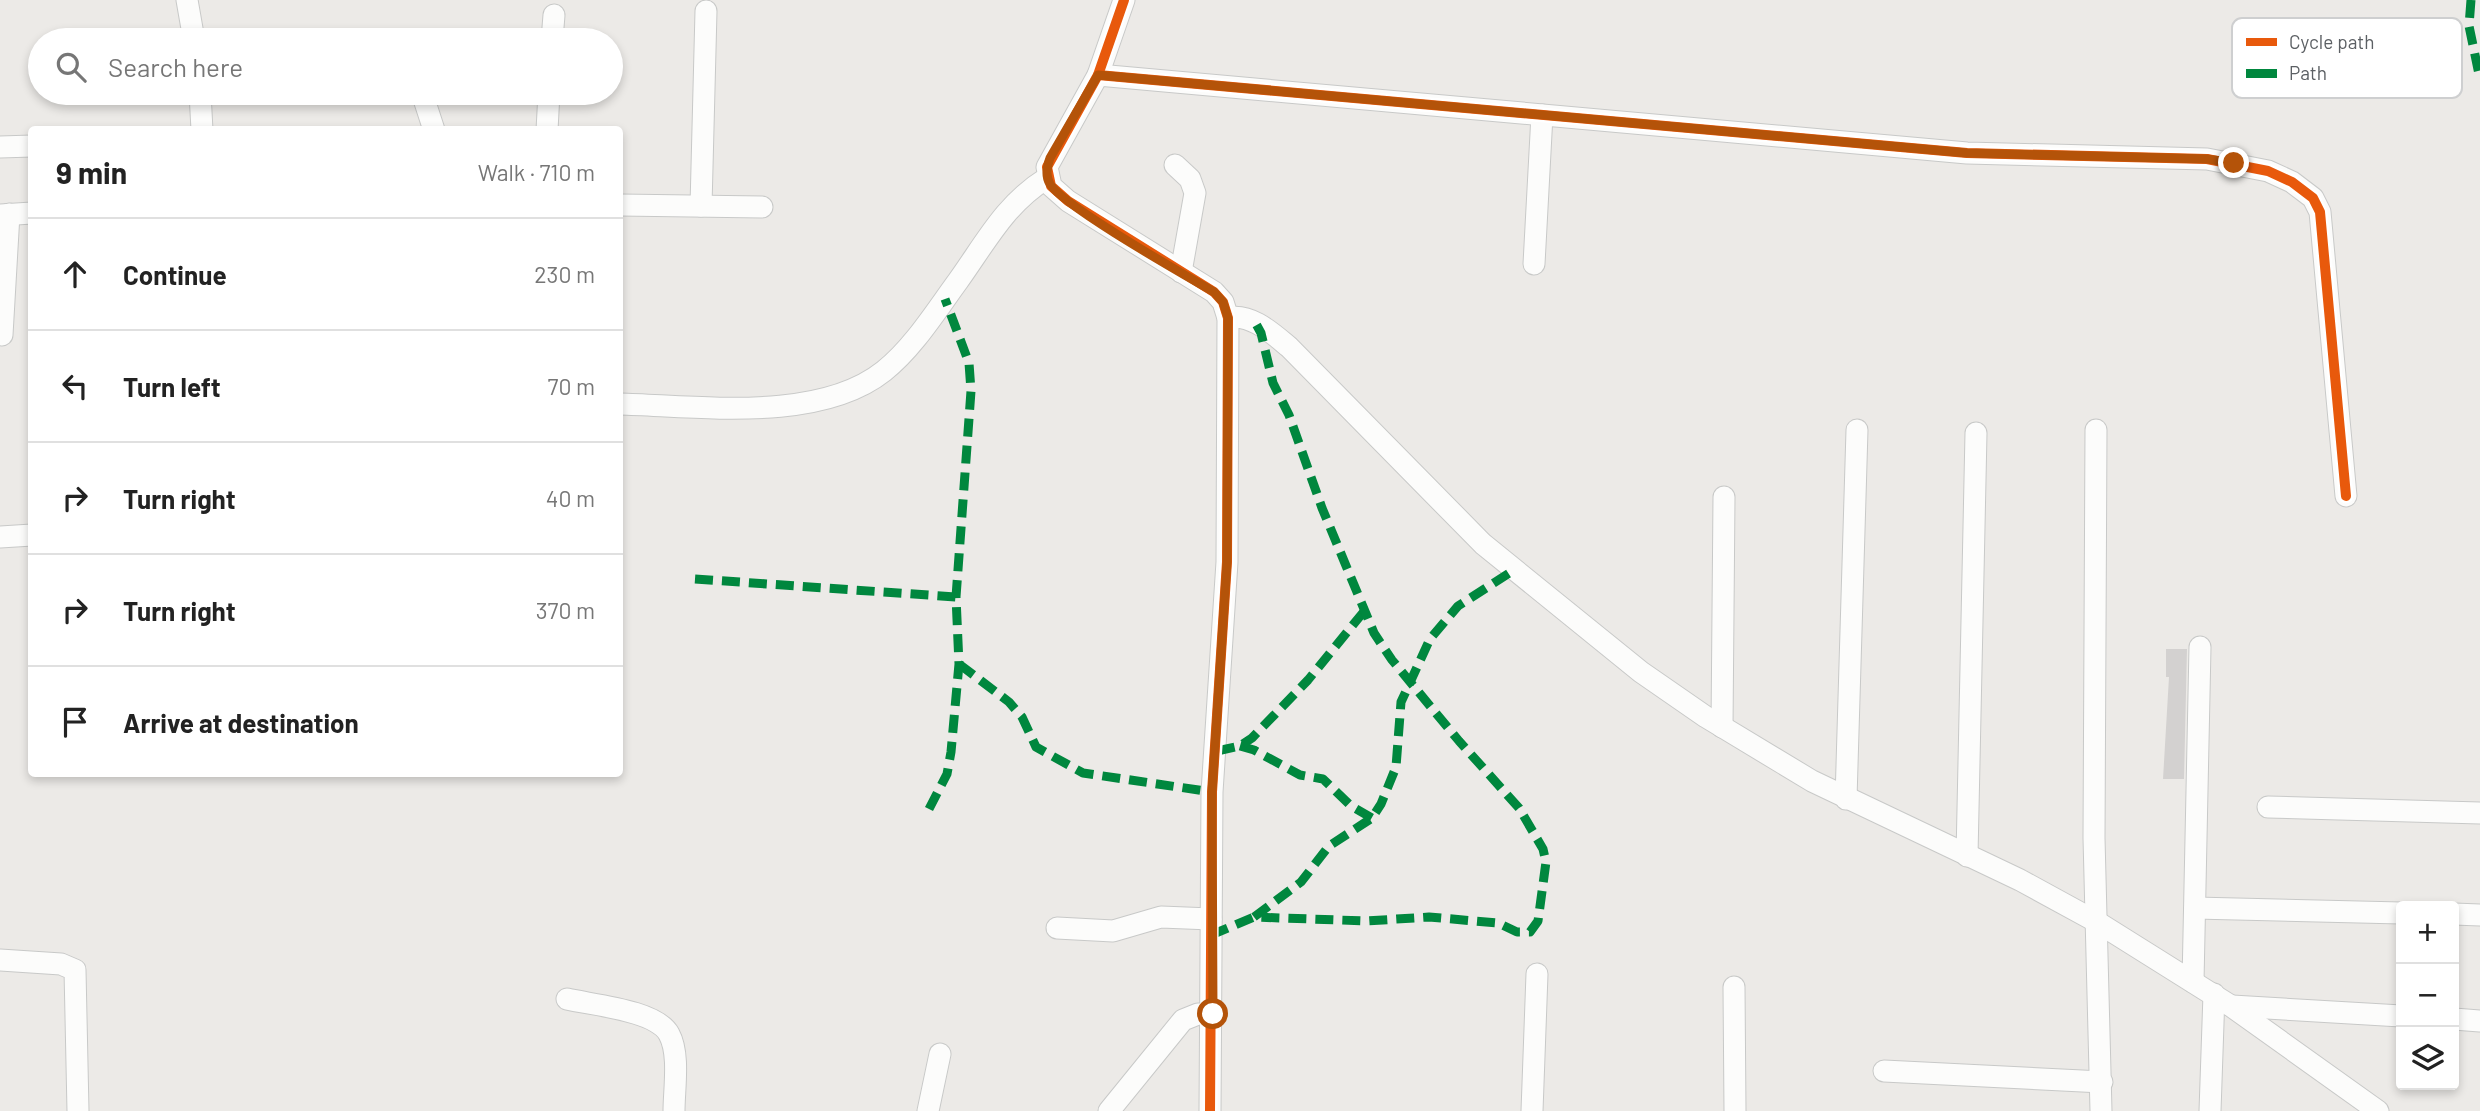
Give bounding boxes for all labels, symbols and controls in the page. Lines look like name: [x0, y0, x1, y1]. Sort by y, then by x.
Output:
legend: [2232, 18, 2462, 98]
search box: [28, 28, 623, 105]
text: Cycle path: [2289, 30, 2374, 53]
icon: search: [52, 48, 90, 86]
text: Search here: [108, 51, 243, 82]
text: Path: [2289, 61, 2327, 84]
route end: [2218, 147, 2249, 178]
text: 9 min: [56, 154, 127, 190]
text: Walk · 710 m: [478, 158, 595, 186]
icon: ahead: [56, 255, 94, 293]
text: Continue: [123, 259, 227, 290]
text: 230 m: [534, 260, 595, 288]
icon: left: [56, 367, 94, 405]
text: Turn left: [123, 371, 221, 402]
text: 70 m: [548, 372, 595, 400]
icon: right: [56, 479, 94, 517]
text: Turn right: [123, 483, 236, 514]
text: 40 m: [546, 484, 595, 512]
icon: right: [56, 591, 94, 629]
text: Turn right: [123, 595, 236, 626]
text: 370 m: [536, 596, 595, 624]
icon: arrive: [56, 703, 94, 741]
text: Arrive at destination: [123, 707, 359, 738]
map controls: [2396, 901, 2459, 1090]
button: +: [2396, 901, 2459, 964]
button: −: [2396, 964, 2459, 1027]
route start: [1197, 998, 1228, 1029]
button: layers: [2396, 1027, 2459, 1090]

